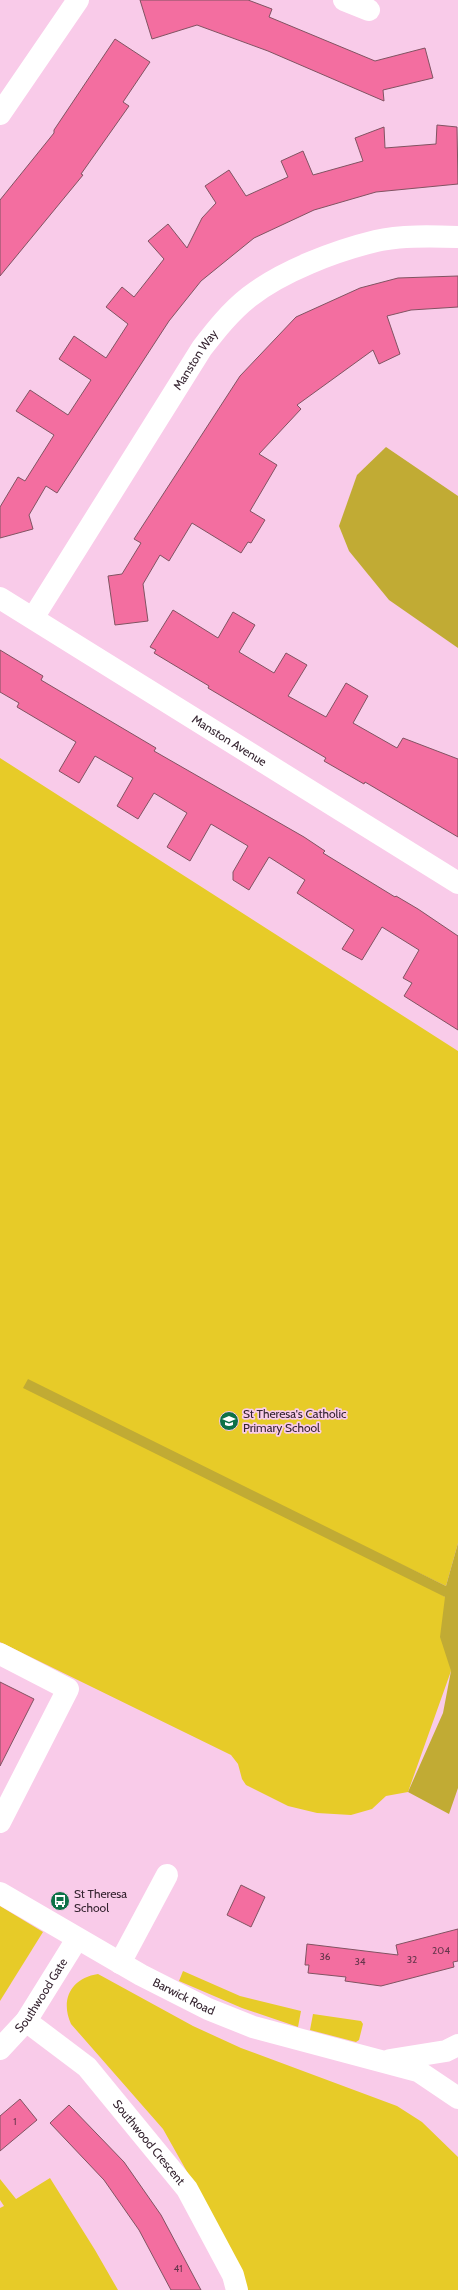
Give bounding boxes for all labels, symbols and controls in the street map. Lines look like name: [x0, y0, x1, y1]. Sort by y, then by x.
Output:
street label: Manston Way: [170, 326, 221, 393]
street label: Manston Avenue: [189, 711, 270, 769]
place label: St Theresa's Catholic Primary School: [243, 1406, 347, 1435]
school or university icon: St Theresa's Catholic Primary School: [218, 1410, 240, 1432]
place label: St Theresa School: [74, 1886, 127, 1915]
bus stop icon: St Theresa School: [49, 1890, 71, 1912]
house number: 204: [432, 1944, 450, 1957]
house number: 36: [319, 1950, 331, 1963]
house number: 32: [407, 1953, 417, 1966]
street label: Southwood Gate: [11, 1955, 70, 2035]
house number: 34: [354, 1955, 366, 1968]
street label: Barwick Road: [150, 1974, 217, 2018]
street label: Southwood Crescent: [110, 2096, 189, 2188]
house number: 1: [13, 2115, 17, 2128]
house number: 41: [173, 2262, 183, 2275]

